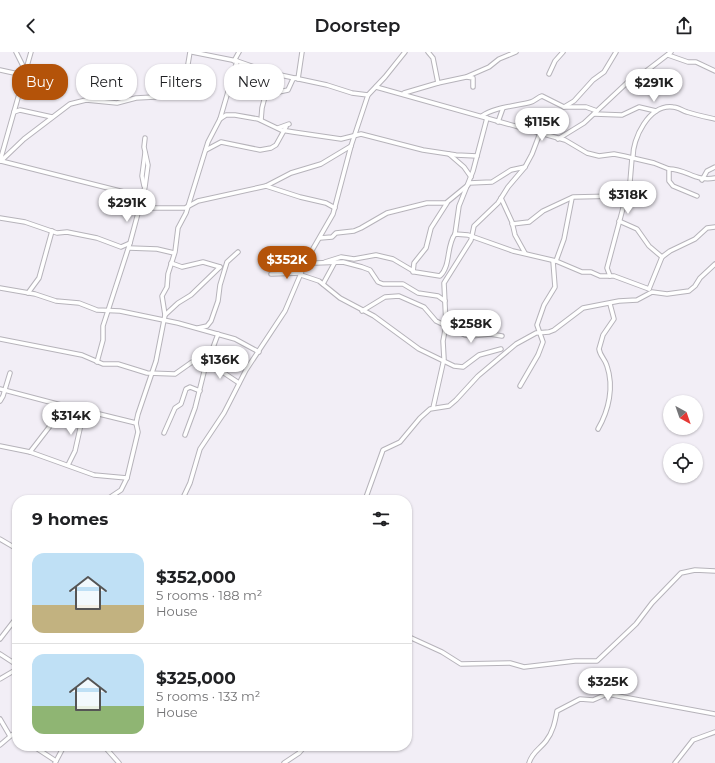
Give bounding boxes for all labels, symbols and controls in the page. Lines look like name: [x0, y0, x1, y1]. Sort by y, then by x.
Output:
icon: back: [20, 15, 42, 37]
text: Doorstep: [315, 15, 400, 37]
icon: share: [673, 15, 695, 37]
chip: Buy: [12, 64, 68, 100]
chip: Rent: [76, 64, 137, 100]
chip: Filters: [145, 64, 216, 100]
chip: New: [224, 64, 284, 100]
pin: $291K: [626, 69, 682, 103]
text: $291K: [635, 74, 673, 90]
pin: $115K: [514, 108, 570, 142]
text: $115K: [524, 113, 560, 129]
pin: $318K: [600, 181, 656, 215]
text: $318K: [608, 186, 648, 202]
pin: $291K: [99, 189, 155, 223]
text: $291K: [108, 194, 146, 210]
pin: $352K: [259, 246, 315, 280]
text: $352K: [267, 251, 307, 267]
pin: $258K: [443, 310, 499, 344]
text: $258K: [450, 315, 492, 331]
pin: $136K: [192, 346, 248, 380]
text: $136K: [201, 351, 239, 367]
north arrow: [663, 395, 703, 435]
map controls: [663, 395, 703, 483]
pin: $314K: [43, 402, 99, 436]
text: $314K: [51, 407, 91, 423]
button: locate: [663, 443, 703, 483]
icon: filters: [370, 508, 392, 530]
text: 9 homes: [32, 509, 108, 529]
text: $352,000: [156, 567, 236, 587]
icon: home: [64, 569, 112, 617]
text: 5 rooms · 188 m²: [156, 587, 262, 603]
text: House: [156, 603, 198, 619]
text: $325,000: [156, 668, 236, 688]
pin: $325K: [580, 668, 636, 702]
icon: home: [64, 670, 112, 718]
text: $325K: [588, 673, 628, 689]
text: 5 rooms · 133 m²: [156, 688, 260, 704]
text: House: [156, 704, 198, 720]

